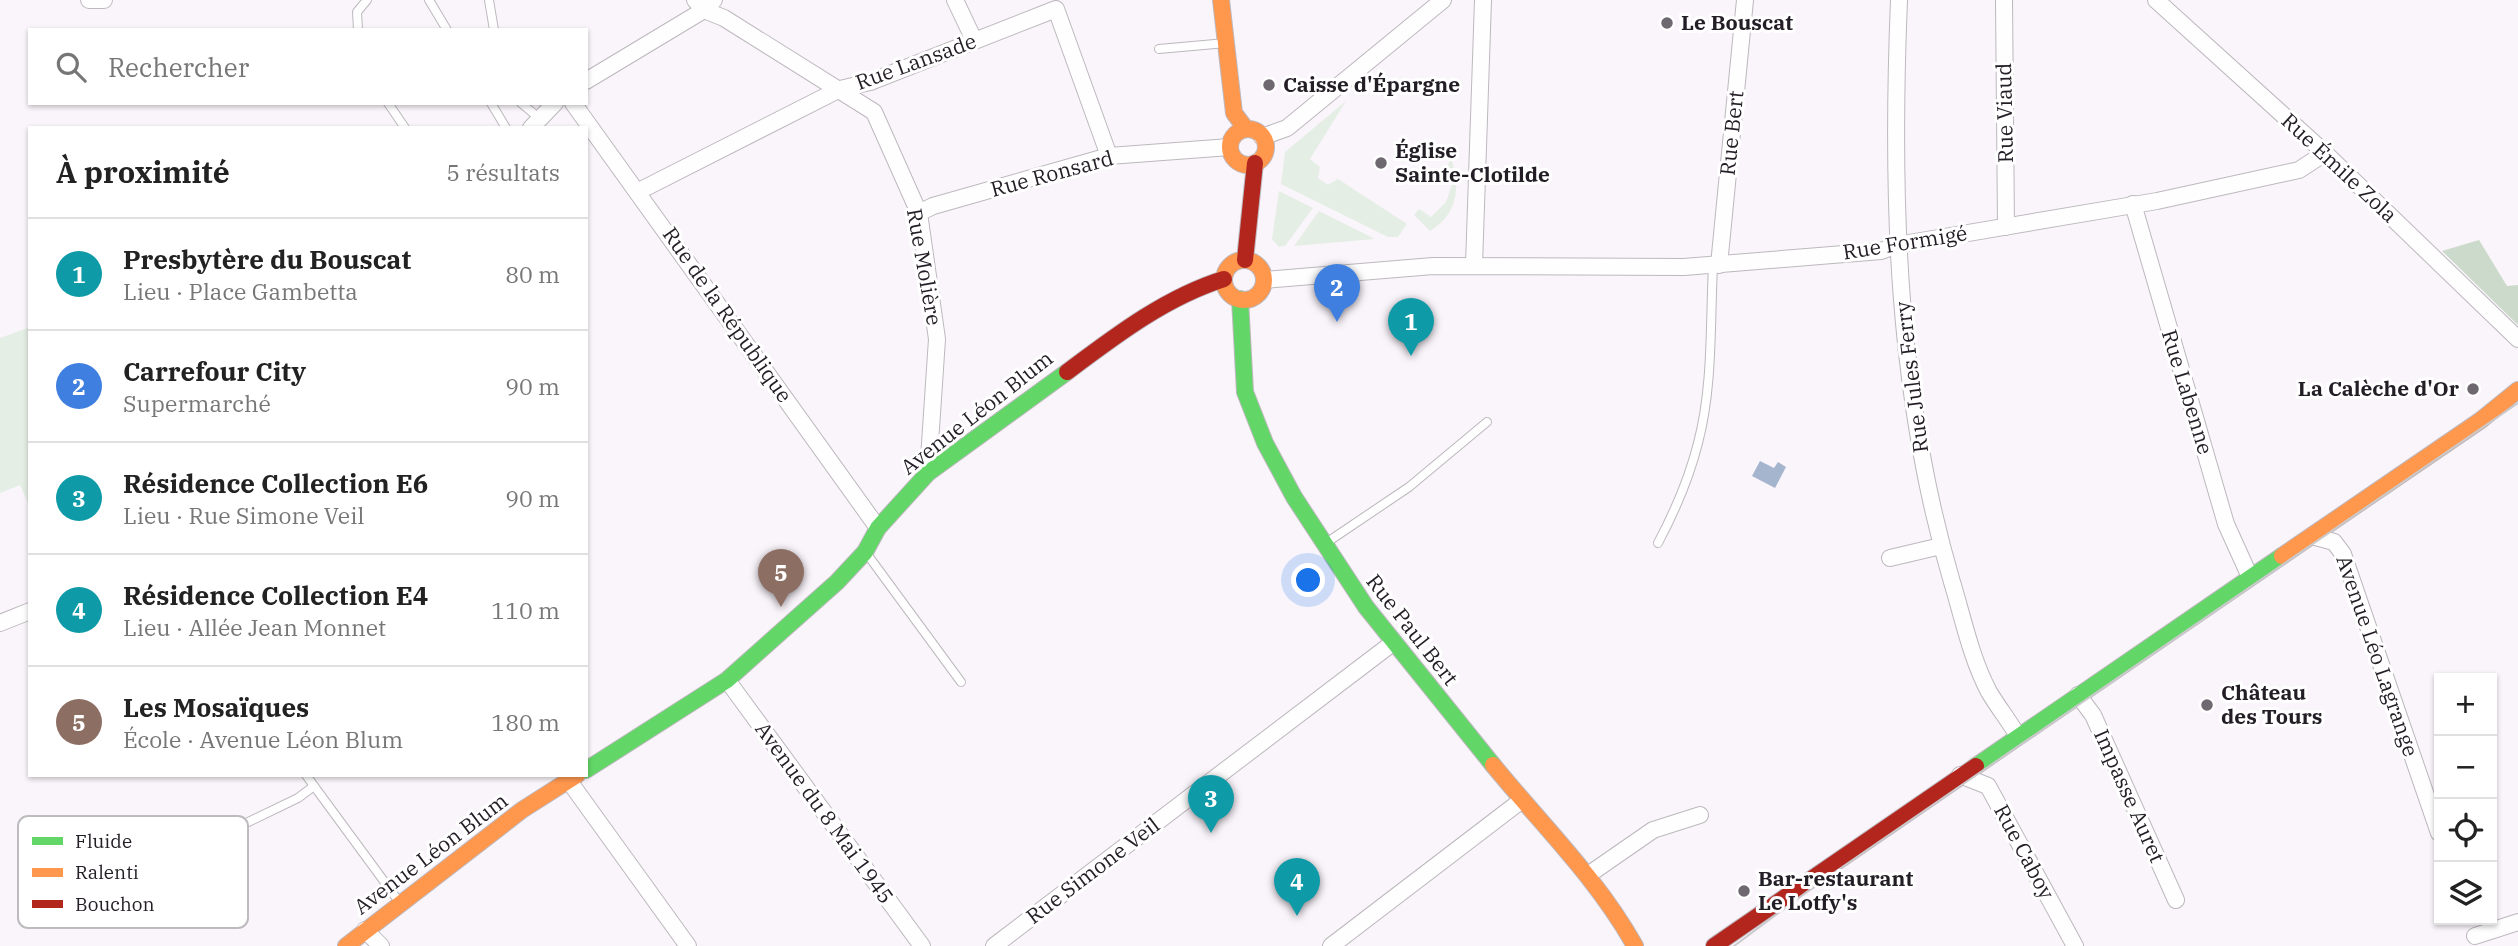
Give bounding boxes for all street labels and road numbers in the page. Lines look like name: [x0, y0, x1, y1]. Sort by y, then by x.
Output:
street label: Rue Lansade: [852, 26, 980, 96]
street label: Rue Viaud: [1989, 62, 2019, 163]
street label: Rue Bert: [1713, 89, 1749, 177]
street label: Rue Émile Zola: [2276, 106, 2404, 228]
street label: Rue Ronsard: [987, 143, 1116, 203]
street label: Rue Molière: [901, 206, 949, 327]
street label: Rue Formigé: [1841, 218, 1969, 266]
street label: Rue de la République: [657, 221, 799, 408]
street label: Rue Jules Ferry: [1888, 299, 1934, 454]
street label: Rue Labenne: [2156, 326, 2220, 457]
street label: Avenue Léon Blum: [895, 344, 1058, 480]
street label: Avenue Léo Lagrange: [2330, 551, 2426, 760]
street label: Rue Paul Bert: [1361, 568, 1465, 691]
street label: Avenue du 8 Mai 1945: [749, 716, 900, 909]
street label: Impasse Auret: [2088, 724, 2172, 867]
street label: Avenue Léon Blum: [348, 786, 513, 920]
street label: Rue Caboy: [1988, 799, 2062, 905]
street label: Rue Simone Veil: [1020, 811, 1165, 930]

